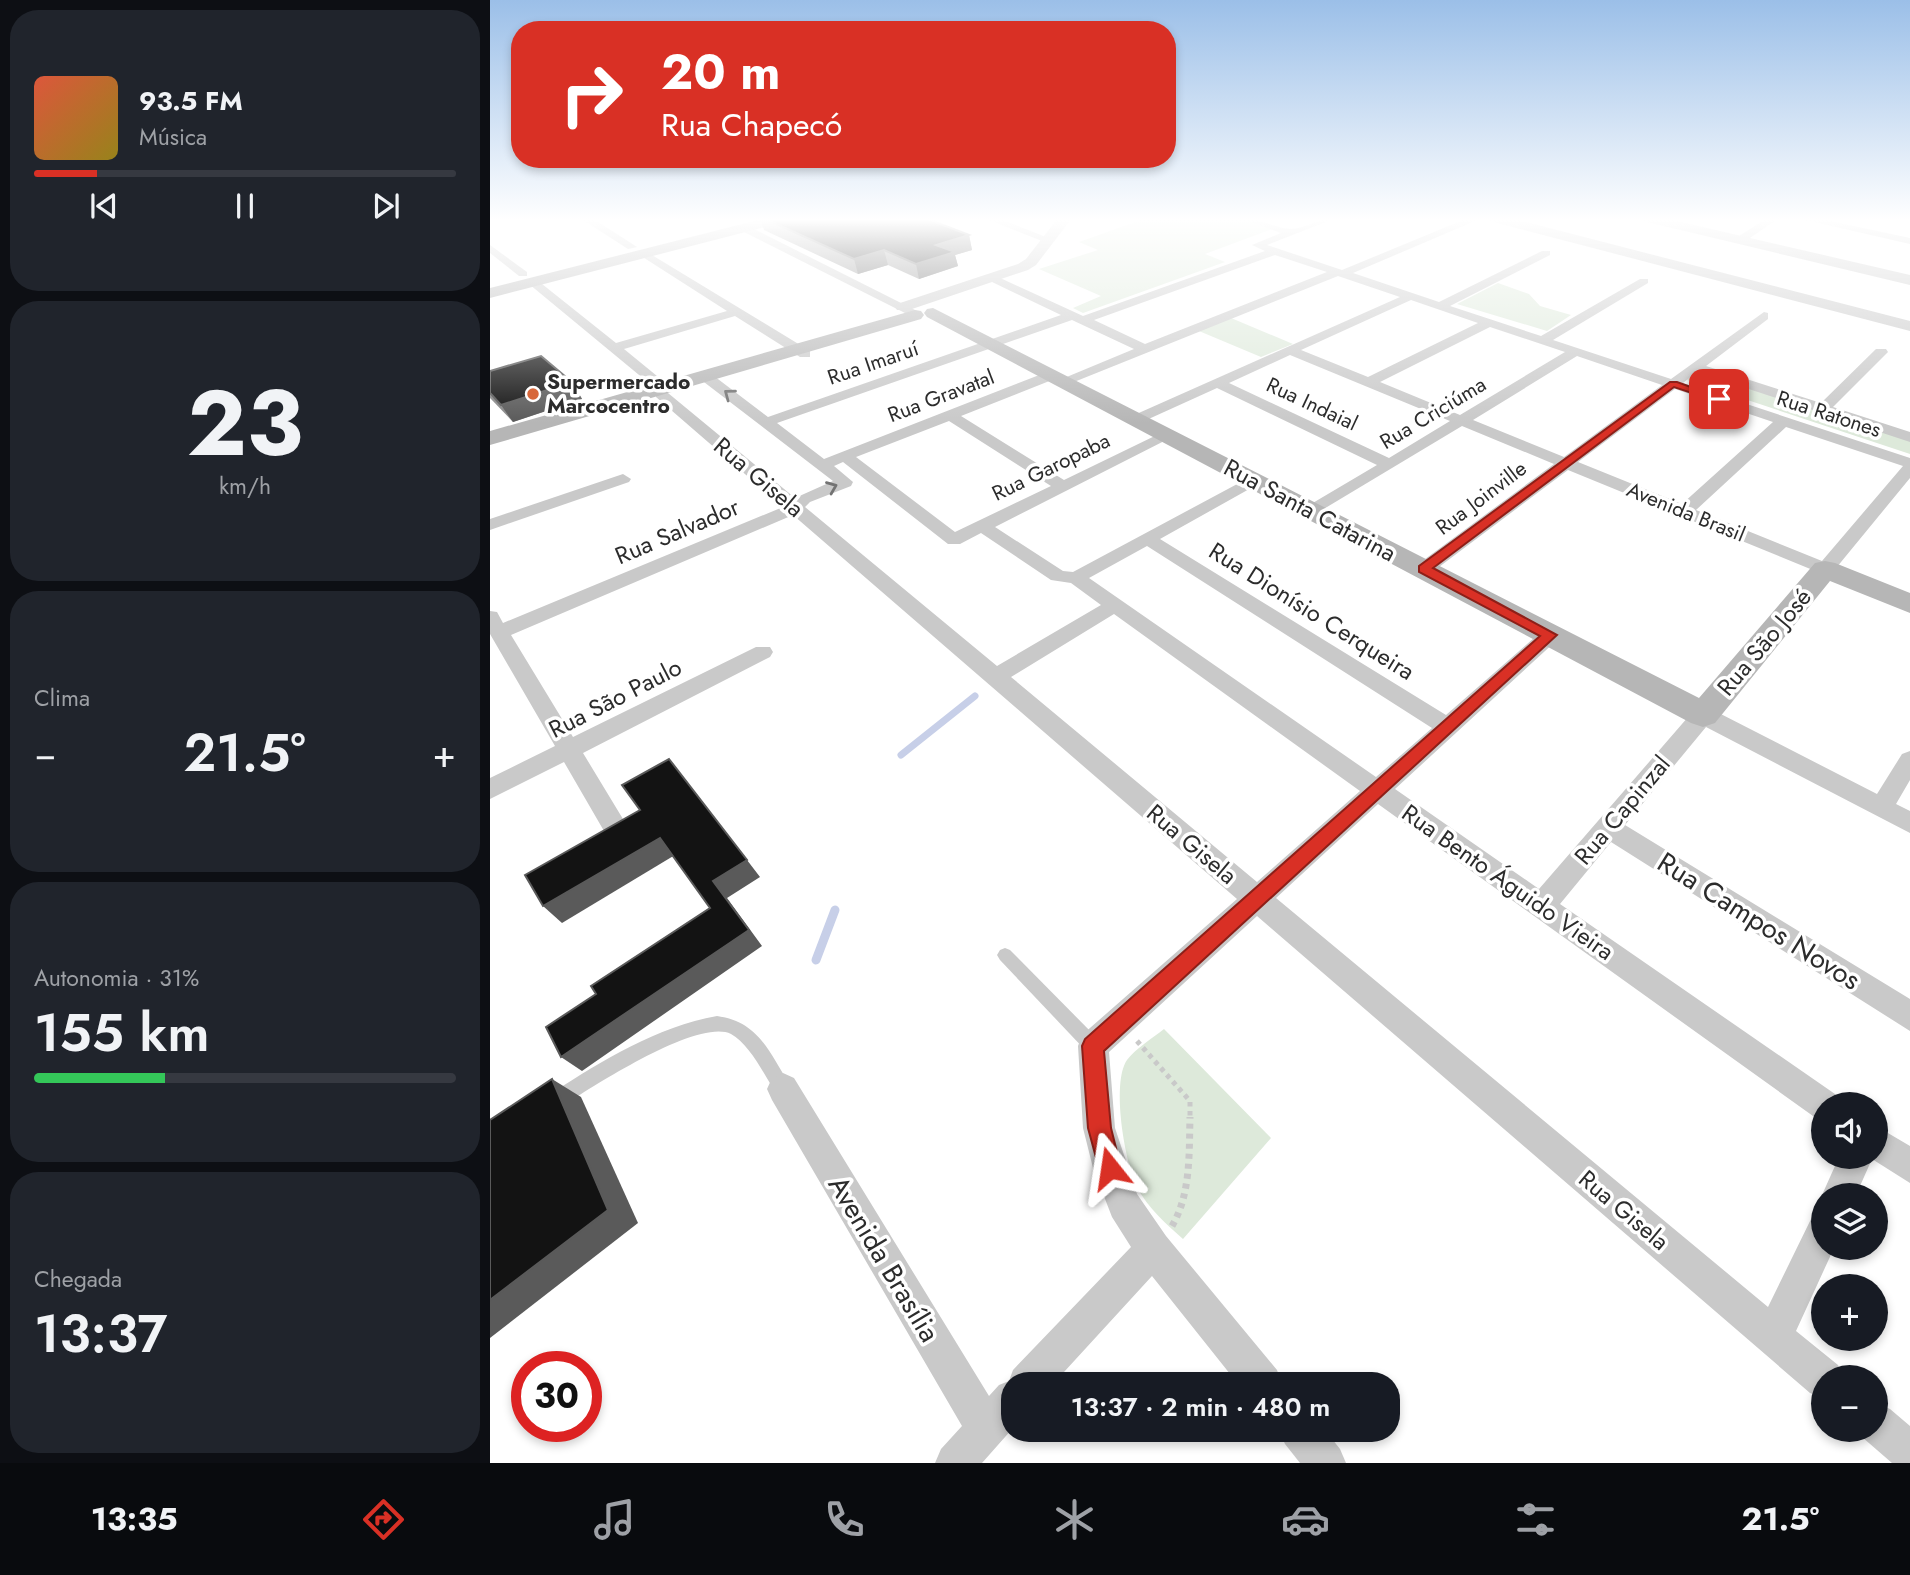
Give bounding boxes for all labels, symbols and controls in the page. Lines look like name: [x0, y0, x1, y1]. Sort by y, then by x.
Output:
text: 20 m: [661, 37, 780, 107]
icon: right: [546, 49, 637, 140]
text: 93.5 FM: [139, 82, 243, 120]
text: Rua Chapecó: [661, 102, 842, 148]
text: Música: [139, 120, 207, 154]
icon: previous: [85, 187, 123, 225]
icon: pause: [226, 187, 264, 225]
icon: next: [367, 187, 405, 225]
street label: Rua Imaruí: [823, 333, 924, 393]
text: 23: [187, 358, 303, 489]
street label: Rua Gravatal: [883, 362, 999, 430]
place label: Supermercado Marcocentro: [547, 367, 690, 421]
street label: Rua Criciúma: [1374, 369, 1492, 457]
pin: [1689, 369, 1749, 429]
street label: Rua Indaial: [1261, 370, 1363, 438]
icon: arrive: [1700, 380, 1738, 418]
street label: Rua Ratones: [1773, 383, 1885, 445]
marker: Supermercado Marcocentro: [525, 386, 541, 402]
one-way arrow: [724, 390, 737, 403]
street label: Rua Garopaba: [987, 425, 1115, 509]
street label: Rua Gisela: [706, 429, 812, 525]
street label: Rua Santa Catarina: [1218, 450, 1402, 570]
street label: Rua Joinville: [1429, 454, 1533, 542]
text: km/h: [219, 469, 271, 503]
street label: Avenida Brasil: [1622, 475, 1750, 549]
one-way arrow: [825, 482, 837, 496]
street label: Rua Salvador: [609, 489, 745, 573]
street label: Rua Dionísio Cerqueira: [1202, 533, 1422, 689]
street label: Rua São José: [1709, 581, 1819, 703]
street label: Rua São Paulo: [542, 649, 688, 747]
text: Clima: [34, 681, 90, 715]
text: 21.5°: [184, 715, 306, 791]
text: −: [34, 726, 56, 781]
text: +: [433, 726, 456, 781]
street label: Rua Capinzal: [1566, 748, 1678, 872]
street label: Rua Bento Águido Vieira: [1395, 795, 1621, 969]
street label: Rua Gisela: [1139, 796, 1245, 892]
street label: Rua Campos Novos: [1649, 842, 1869, 1000]
text: Autonomia · 31%: [34, 961, 199, 995]
text: 155 km: [34, 995, 209, 1071]
map controls: [1811, 1092, 1888, 1442]
button: sound: [1811, 1092, 1888, 1169]
position arrow: [1073, 1131, 1147, 1205]
street label: Rua Gisela: [1571, 1162, 1677, 1258]
street label: Avenida Brasília: [818, 1168, 950, 1350]
button: layers: [1811, 1183, 1888, 1260]
text: Chegada: [34, 1262, 122, 1296]
button: +: [1811, 1274, 1888, 1351]
text: 13:37: [34, 1296, 167, 1372]
speed limit sign: 30: [511, 1351, 602, 1442]
button: −: [1811, 1365, 1888, 1442]
text: 13:37 · 2 min · 480 m: [1071, 1388, 1330, 1426]
icon: directions: [359, 1495, 408, 1544]
icon: music: [590, 1495, 639, 1544]
icon: phone: [820, 1495, 869, 1544]
icon: climate: [1050, 1495, 1099, 1544]
icon: car: [1281, 1495, 1330, 1544]
icon: filters: [1511, 1495, 1560, 1544]
text: 13:35: [91, 1496, 178, 1542]
text: 21.5°: [1742, 1496, 1819, 1542]

